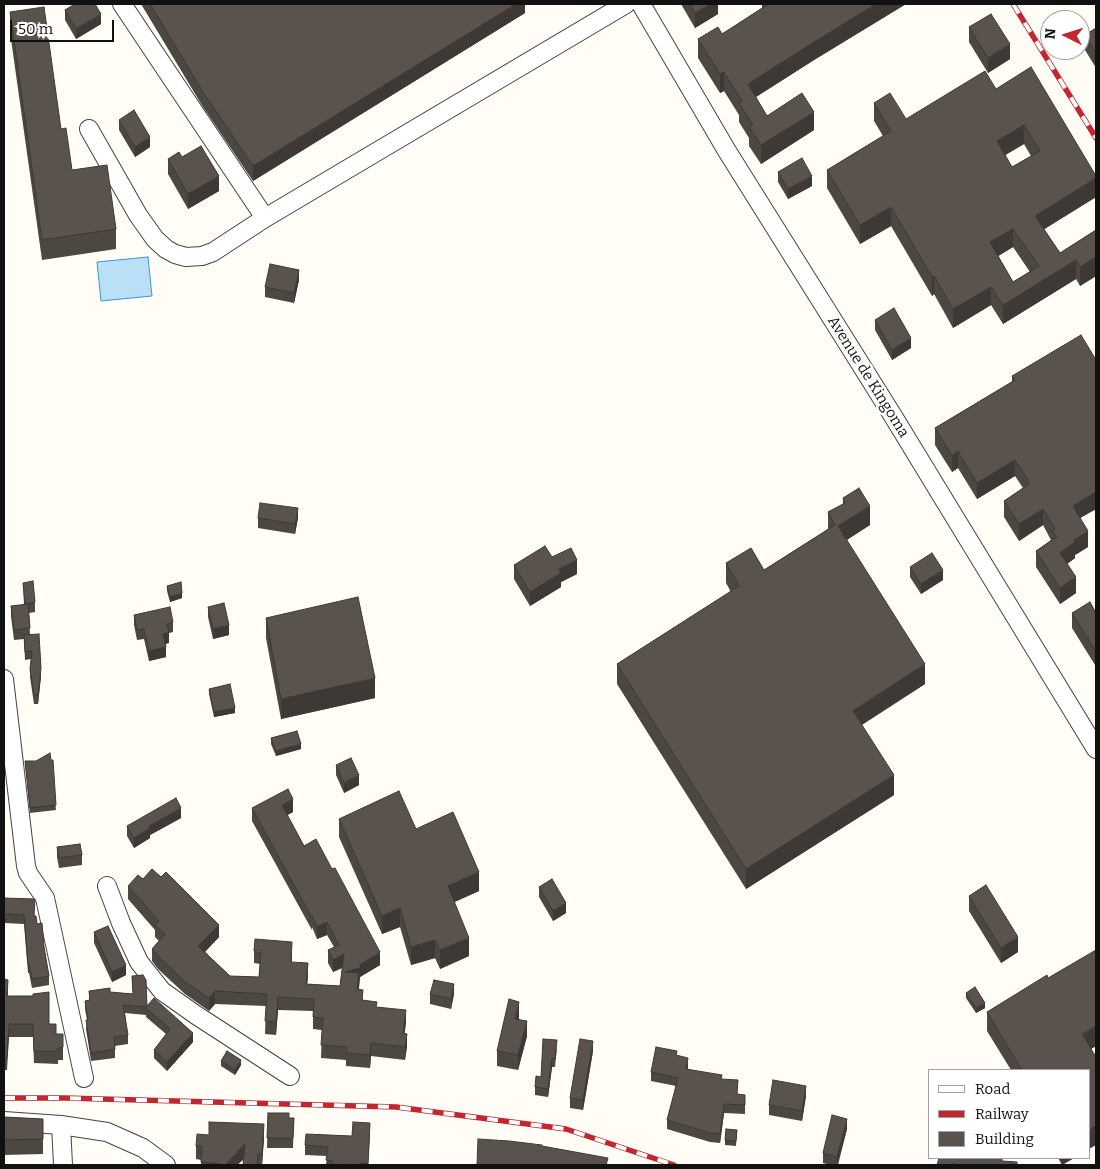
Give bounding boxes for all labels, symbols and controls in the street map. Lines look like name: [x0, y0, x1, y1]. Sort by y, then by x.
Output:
scale bar: [12, 10, 116, 42]
north arrow: [1040, 10, 1090, 60]
text: 50 m: [18, 20, 53, 38]
text: N: [1042, 28, 1059, 40]
street label: Avenue de Kingoma: [823, 313, 913, 441]
legend: [928, 1069, 1090, 1159]
text: Road: [975, 1080, 1010, 1098]
text: Railway: [975, 1105, 1029, 1123]
text: Building: [975, 1130, 1034, 1148]

